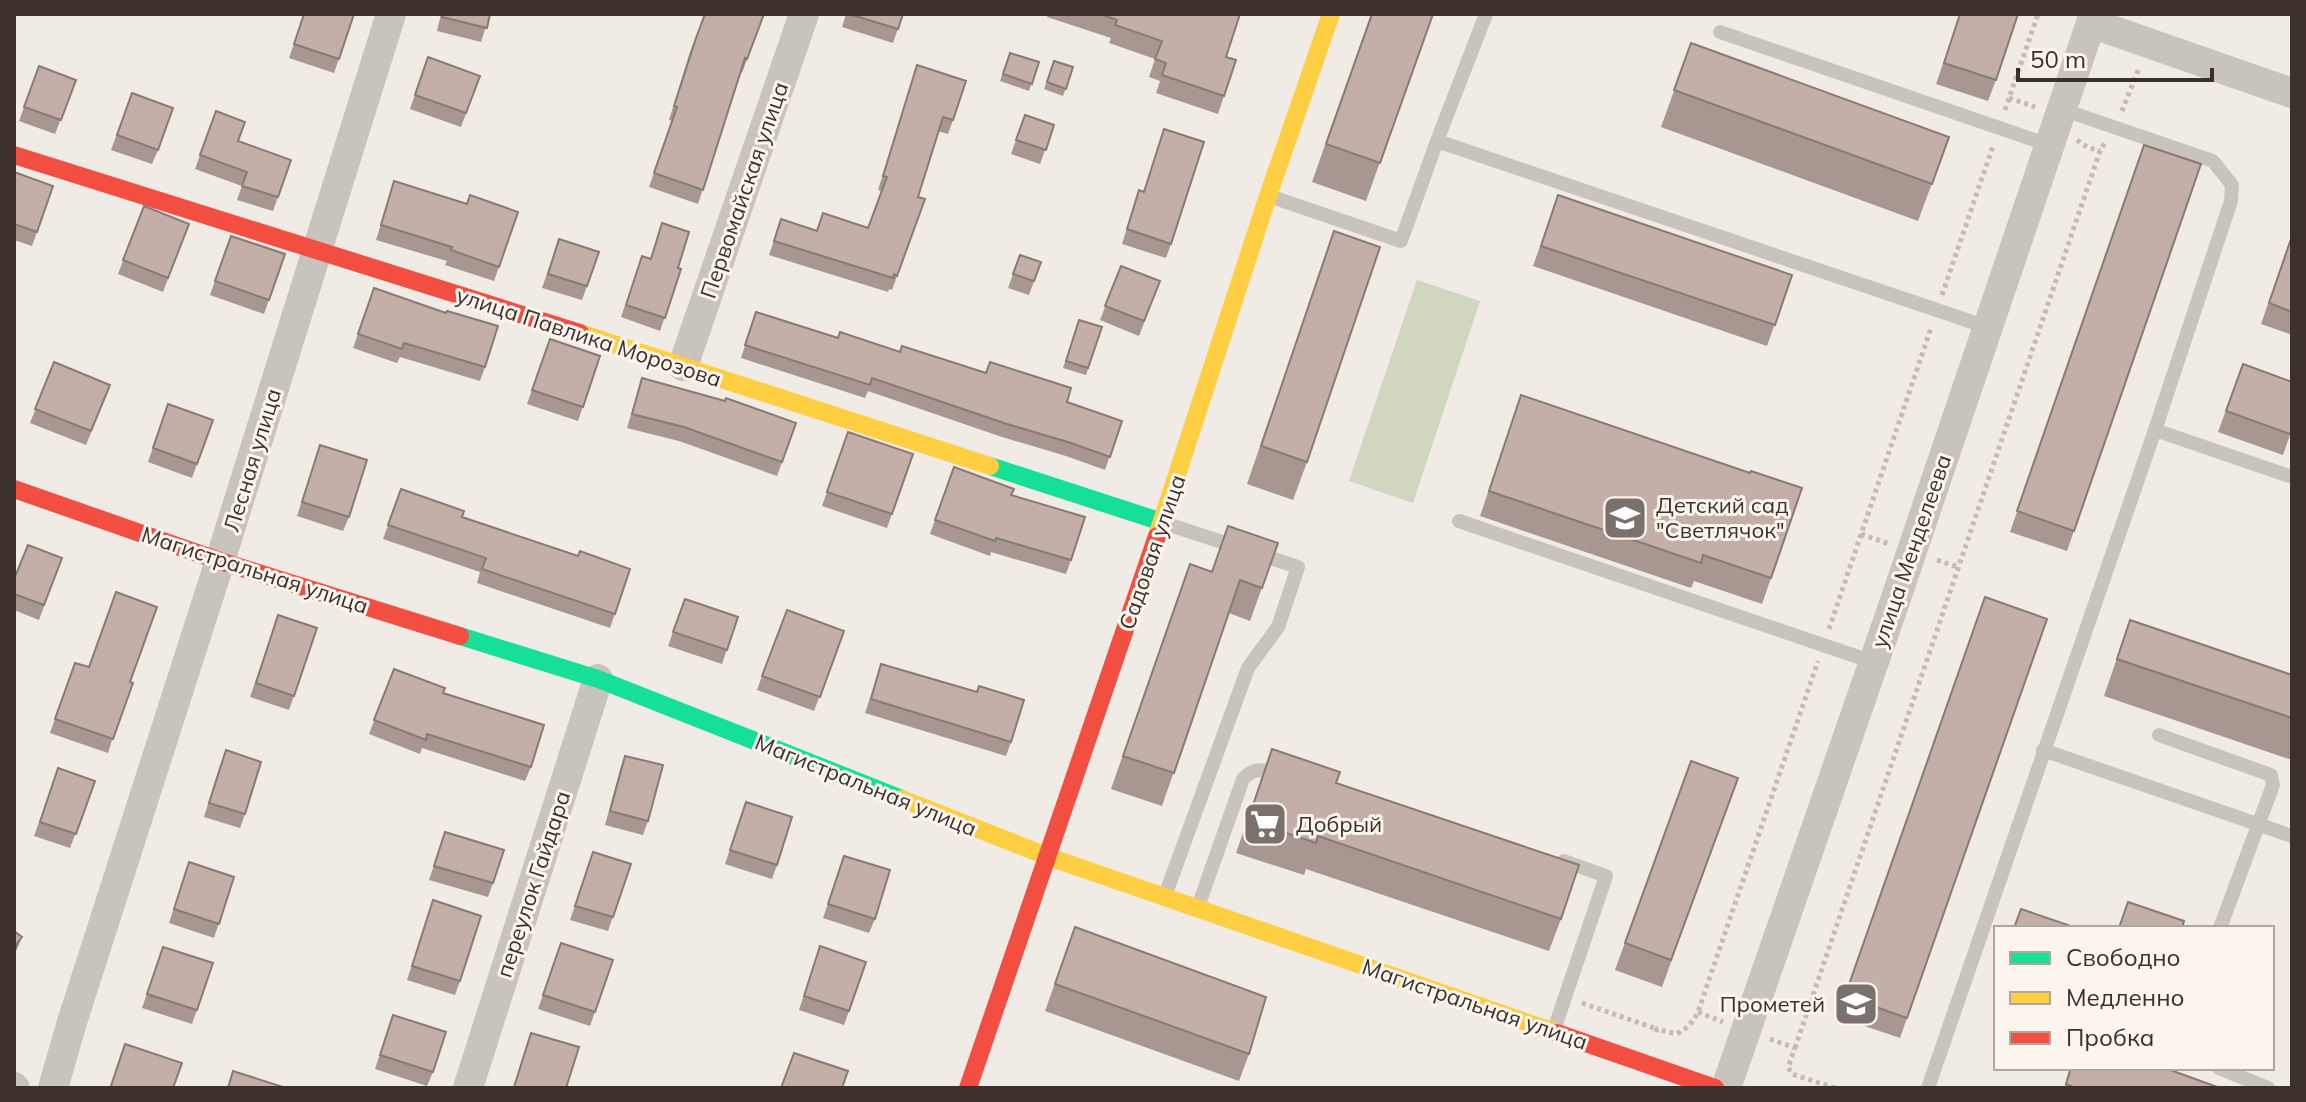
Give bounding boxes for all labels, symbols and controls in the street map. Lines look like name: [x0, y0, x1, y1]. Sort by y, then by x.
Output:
scale bar: [2018, 32, 2212, 82]
text: 50 m: [2030, 44, 2086, 74]
street label: Первомайская улица: [694, 78, 794, 302]
street label: улица Павлика Морозова: [453, 281, 725, 393]
street label: Лесная улица: [217, 385, 287, 535]
street label: улица Менделеева: [1865, 451, 1957, 651]
street label: Садовая улица: [1112, 471, 1192, 633]
place label: Детский сад "Светлячок": [1656, 491, 1789, 544]
school or university icon: Детский сад "Светлячок": [1601, 494, 1649, 542]
street label: Магистральная улица: [138, 520, 372, 620]
street label: Магистральная улица: [751, 728, 981, 842]
street label: переулок Гайдара: [490, 787, 576, 981]
supermarket icon: Добрый: [1241, 800, 1289, 848]
place label: Добрый: [1296, 810, 1382, 838]
legend: [1994, 926, 2274, 1070]
text: Свободно: [2066, 942, 2181, 972]
street label: Магистральная улица: [1359, 952, 1591, 1056]
school or university icon: Прометей: [1832, 980, 1880, 1028]
text: Медленно: [2066, 982, 2185, 1012]
place label: Прометей: [1720, 990, 1825, 1018]
text: Пробка: [2066, 1022, 2154, 1052]

